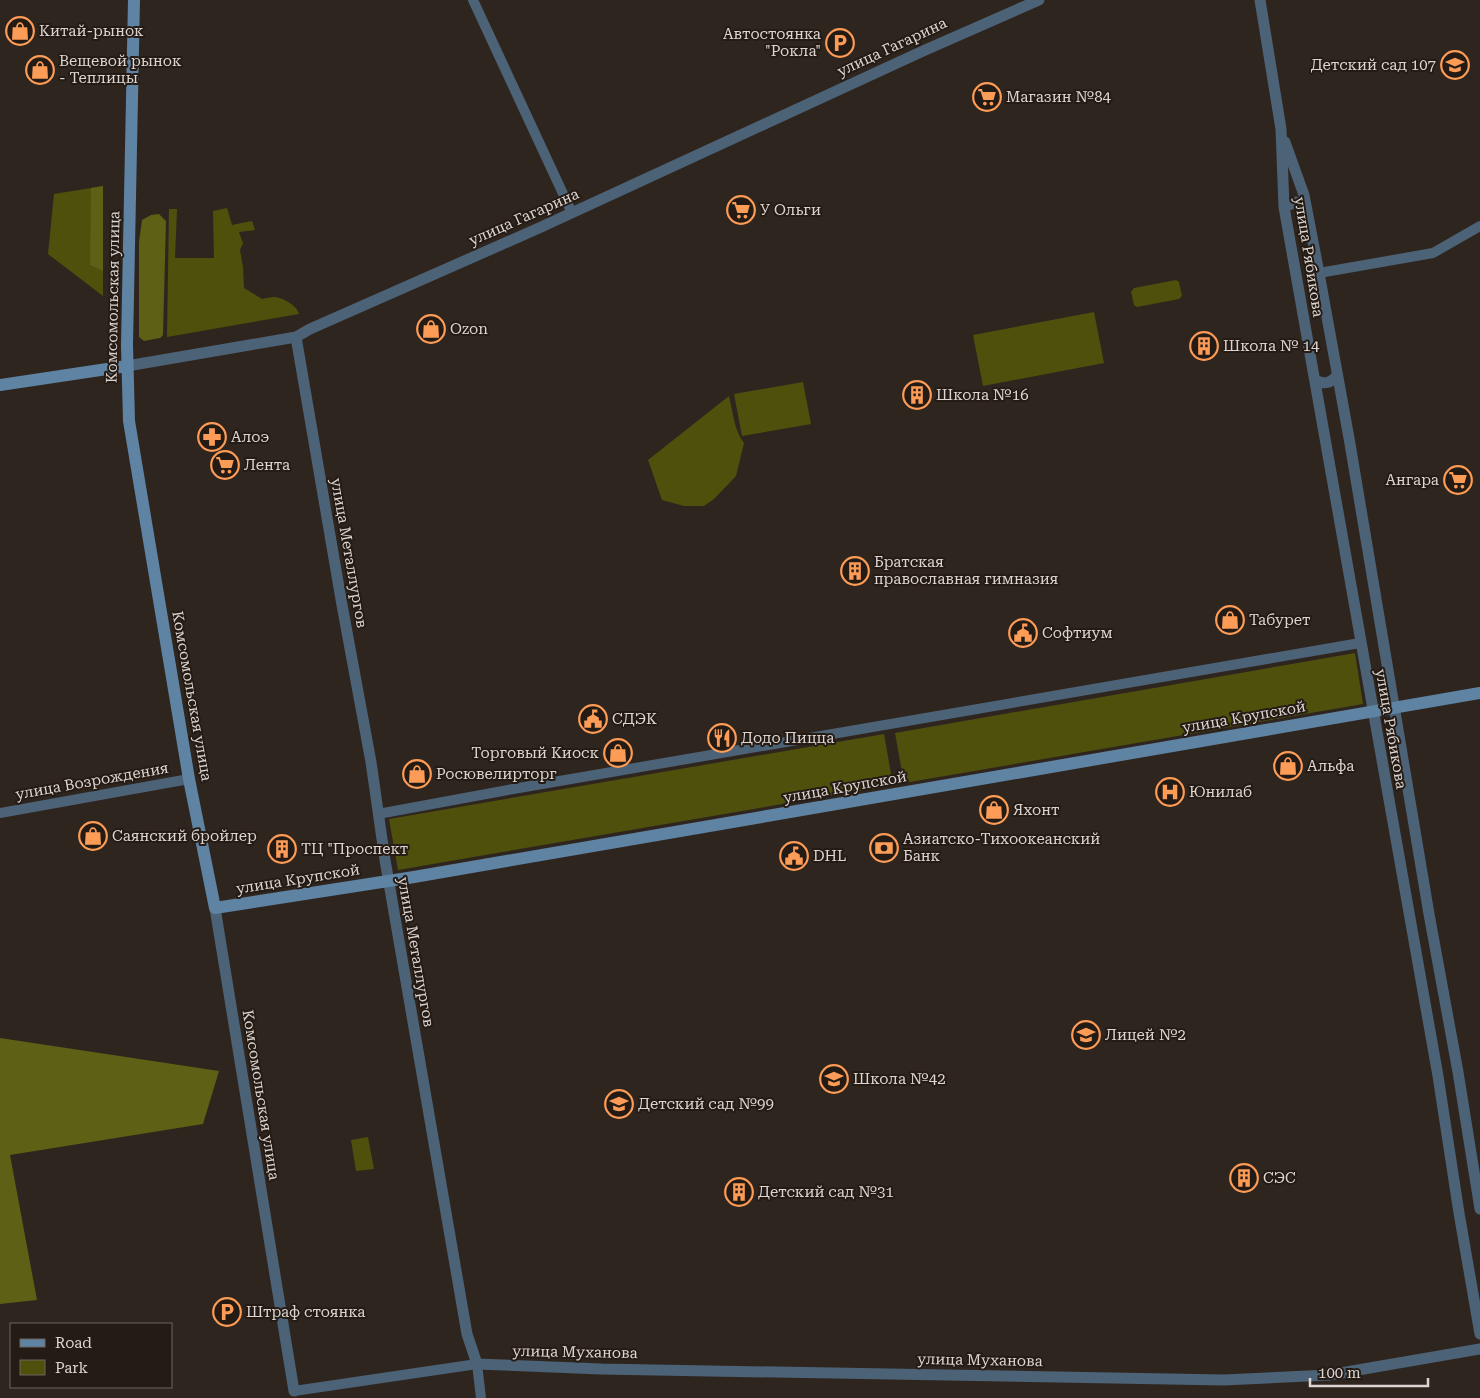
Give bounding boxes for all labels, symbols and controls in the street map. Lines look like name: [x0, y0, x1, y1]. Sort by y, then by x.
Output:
street label: улица Гагарина: [834, 14, 950, 80]
shop icon: Китай-рынок: [5, 16, 35, 46]
place label: Китай-рынок: [39, 22, 144, 40]
place label: Автостоянка "Рокла": [723, 25, 821, 60]
parking icon: Автостоянка "Рокла": [825, 28, 855, 58]
school or university icon: Детский сад 107: [1440, 50, 1470, 80]
place label: Вещевой рынок - Теплицы: [59, 52, 182, 87]
shop icon: Вещевой рынок - Теплицы: [25, 55, 55, 85]
place label: Детский сад 107: [1311, 56, 1436, 74]
supermarket icon: Магазин №84: [972, 82, 1002, 112]
place label: Магазин №84: [1006, 88, 1112, 106]
street label: улица Гагарина: [466, 185, 582, 249]
supermarket icon: У Ольги: [726, 195, 756, 225]
street label: улица Рябикова: [1291, 195, 1327, 319]
place label: У Ольги: [760, 201, 821, 219]
street label: Комсомольская улица: [102, 211, 124, 383]
shop icon: Ozon: [416, 314, 446, 344]
place label: Ozon: [450, 320, 488, 338]
building icon: Школа № 14: [1189, 331, 1219, 361]
place label: Школа № 14: [1223, 337, 1320, 355]
building icon: Школа №16: [902, 380, 932, 410]
place label: Школа №16: [936, 386, 1029, 404]
pharmacy icon: Алоэ: [197, 422, 227, 452]
place label: Алоэ: [231, 428, 269, 446]
supermarket icon: Лента: [210, 450, 240, 480]
place label: Лента: [244, 456, 290, 474]
supermarket icon: Ангара: [1443, 465, 1473, 495]
place label: Ангара: [1385, 471, 1439, 489]
street label: улица Металлургов: [327, 477, 371, 629]
place label: Братская православная гимназия: [874, 553, 1058, 588]
building icon: Братская православная гимназия: [840, 556, 870, 586]
shop icon: Табурет: [1215, 605, 1245, 635]
street label: Комсомольская улица: [168, 610, 216, 782]
place label: Табурет: [1249, 611, 1311, 629]
public building icon: Софтиум: [1008, 618, 1038, 648]
place label: Софтиум: [1042, 624, 1113, 642]
street label: улица Рябикова: [1372, 668, 1410, 790]
street label: улица Крупской: [1181, 697, 1307, 737]
public building icon: СДЭК: [578, 704, 608, 734]
place label: СДЭК: [612, 710, 657, 728]
restaurant icon: Додо Пицца: [707, 723, 737, 753]
place label: Додо Пицца: [741, 729, 834, 747]
shop icon: Торговый Киоск: [603, 738, 633, 768]
place label: Торговый Киоск: [471, 744, 599, 762]
shop icon: Альфа: [1273, 751, 1303, 781]
place label: Альфа: [1307, 757, 1355, 775]
street label: улица Возрождения: [14, 759, 170, 803]
shop icon: Росювелирторг: [402, 759, 432, 789]
place label: Росювелирторг: [436, 765, 557, 783]
street label: улица Крупской: [782, 767, 908, 807]
hospital icon: Юнилаб: [1155, 777, 1185, 807]
place label: Юнилаб: [1189, 783, 1252, 801]
shop icon: Яхонт: [979, 795, 1009, 825]
place label: Яхонт: [1013, 801, 1059, 819]
shop icon: Саянский бройлер: [78, 821, 108, 851]
place label: Саянский бройлер: [112, 827, 257, 845]
place label: Азиатско-Тихоокеанский Банк: [903, 830, 1100, 865]
bank icon: Азиатско-Тихоокеанский Банк: [869, 833, 899, 863]
building icon: ТЦ "Проспект: [267, 834, 297, 864]
place label: ТЦ "Проспект: [301, 840, 408, 858]
public building icon: DHL: [779, 841, 809, 871]
place label: DHL: [813, 847, 846, 865]
street label: улица Крупской: [235, 860, 361, 898]
street label: улица Металлургов: [394, 876, 438, 1028]
street label: Комсомольская улица: [239, 1009, 283, 1181]
school or university icon: Лицей №2: [1071, 1020, 1101, 1050]
place label: Лицей №2: [1105, 1026, 1186, 1044]
school or university icon: Школа №42: [819, 1064, 849, 1094]
place label: Школа №42: [853, 1070, 946, 1088]
school or university icon: Детский сад №99: [604, 1089, 634, 1119]
place label: Детский сад №99: [638, 1095, 774, 1113]
building icon: СЭС: [1229, 1163, 1259, 1193]
place label: СЭС: [1263, 1169, 1296, 1187]
building icon: Детский сад №31: [724, 1177, 754, 1207]
place label: Детский сад №31: [758, 1183, 894, 1201]
parking icon: Штраф стоянка: [212, 1297, 242, 1327]
place label: Штраф стоянка: [246, 1303, 365, 1321]
legend: [10, 1323, 172, 1388]
text: Road: [55, 1334, 92, 1352]
street label: улица Муханова: [512, 1342, 638, 1362]
street label: улица Муханова: [917, 1350, 1043, 1370]
scale bar: [1310, 1356, 1428, 1388]
text: Park: [55, 1359, 89, 1377]
text: 100 m: [1318, 1364, 1361, 1382]

